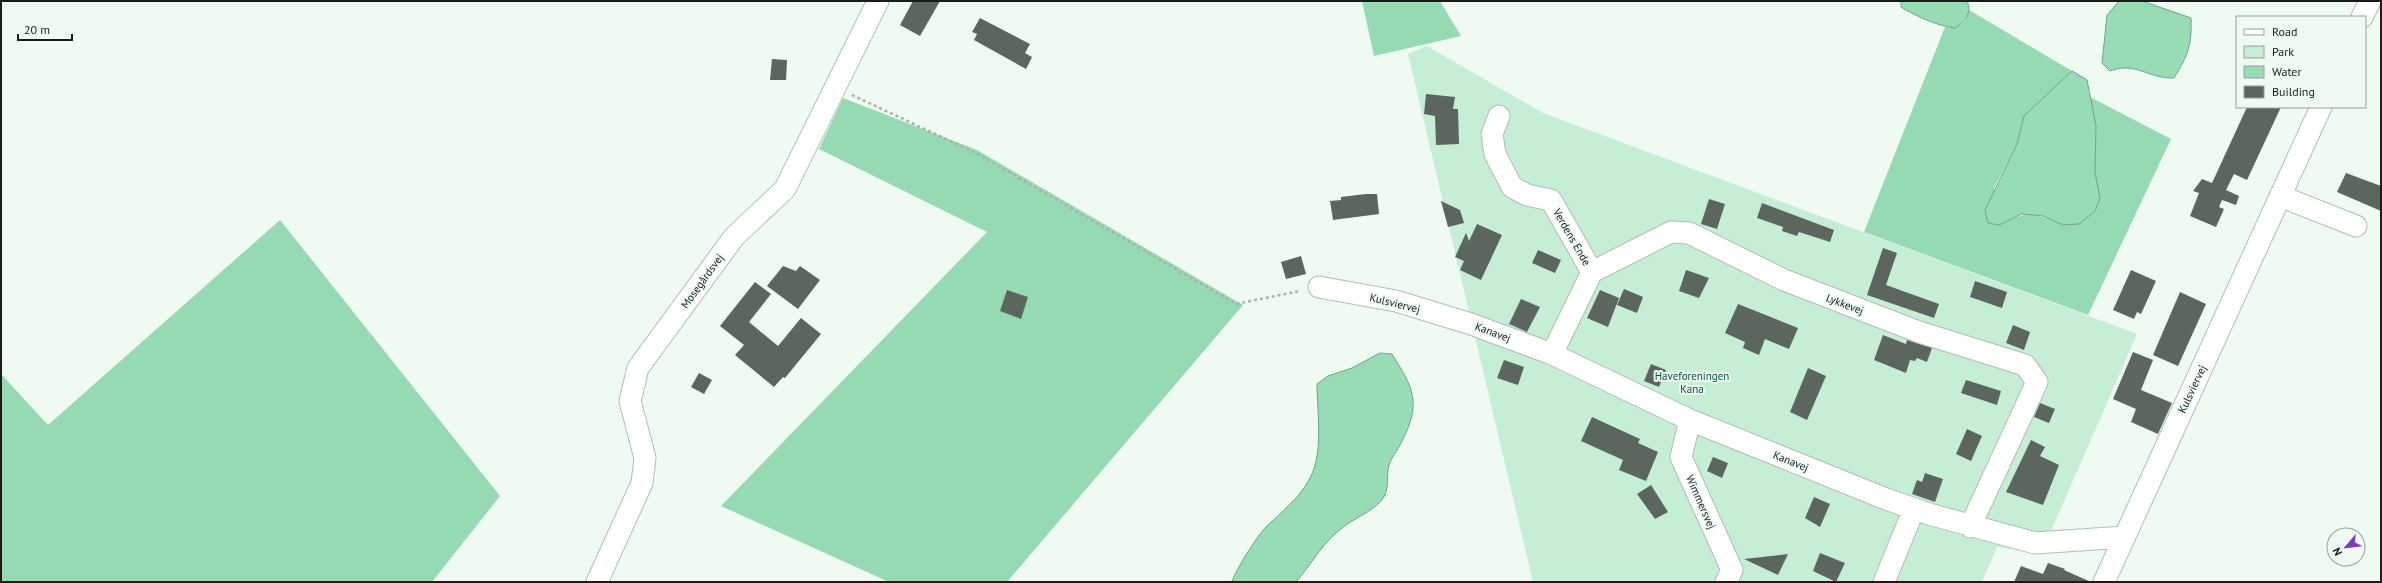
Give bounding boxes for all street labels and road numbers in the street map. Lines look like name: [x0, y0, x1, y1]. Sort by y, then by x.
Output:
street label: Verdens Ende: [1550, 205, 1594, 268]
street label: Mosegårdsvej: [678, 251, 727, 311]
street label: Kulsviervej: [1368, 290, 1422, 316]
street label: Lykkevej: [1824, 290, 1866, 318]
street label: Kanavej: [1473, 319, 1513, 345]
street label: Kulsviervej: [2175, 363, 2209, 415]
street label: Kanavej: [1771, 448, 1811, 474]
street label: Wimmersvej: [1683, 473, 1719, 531]

